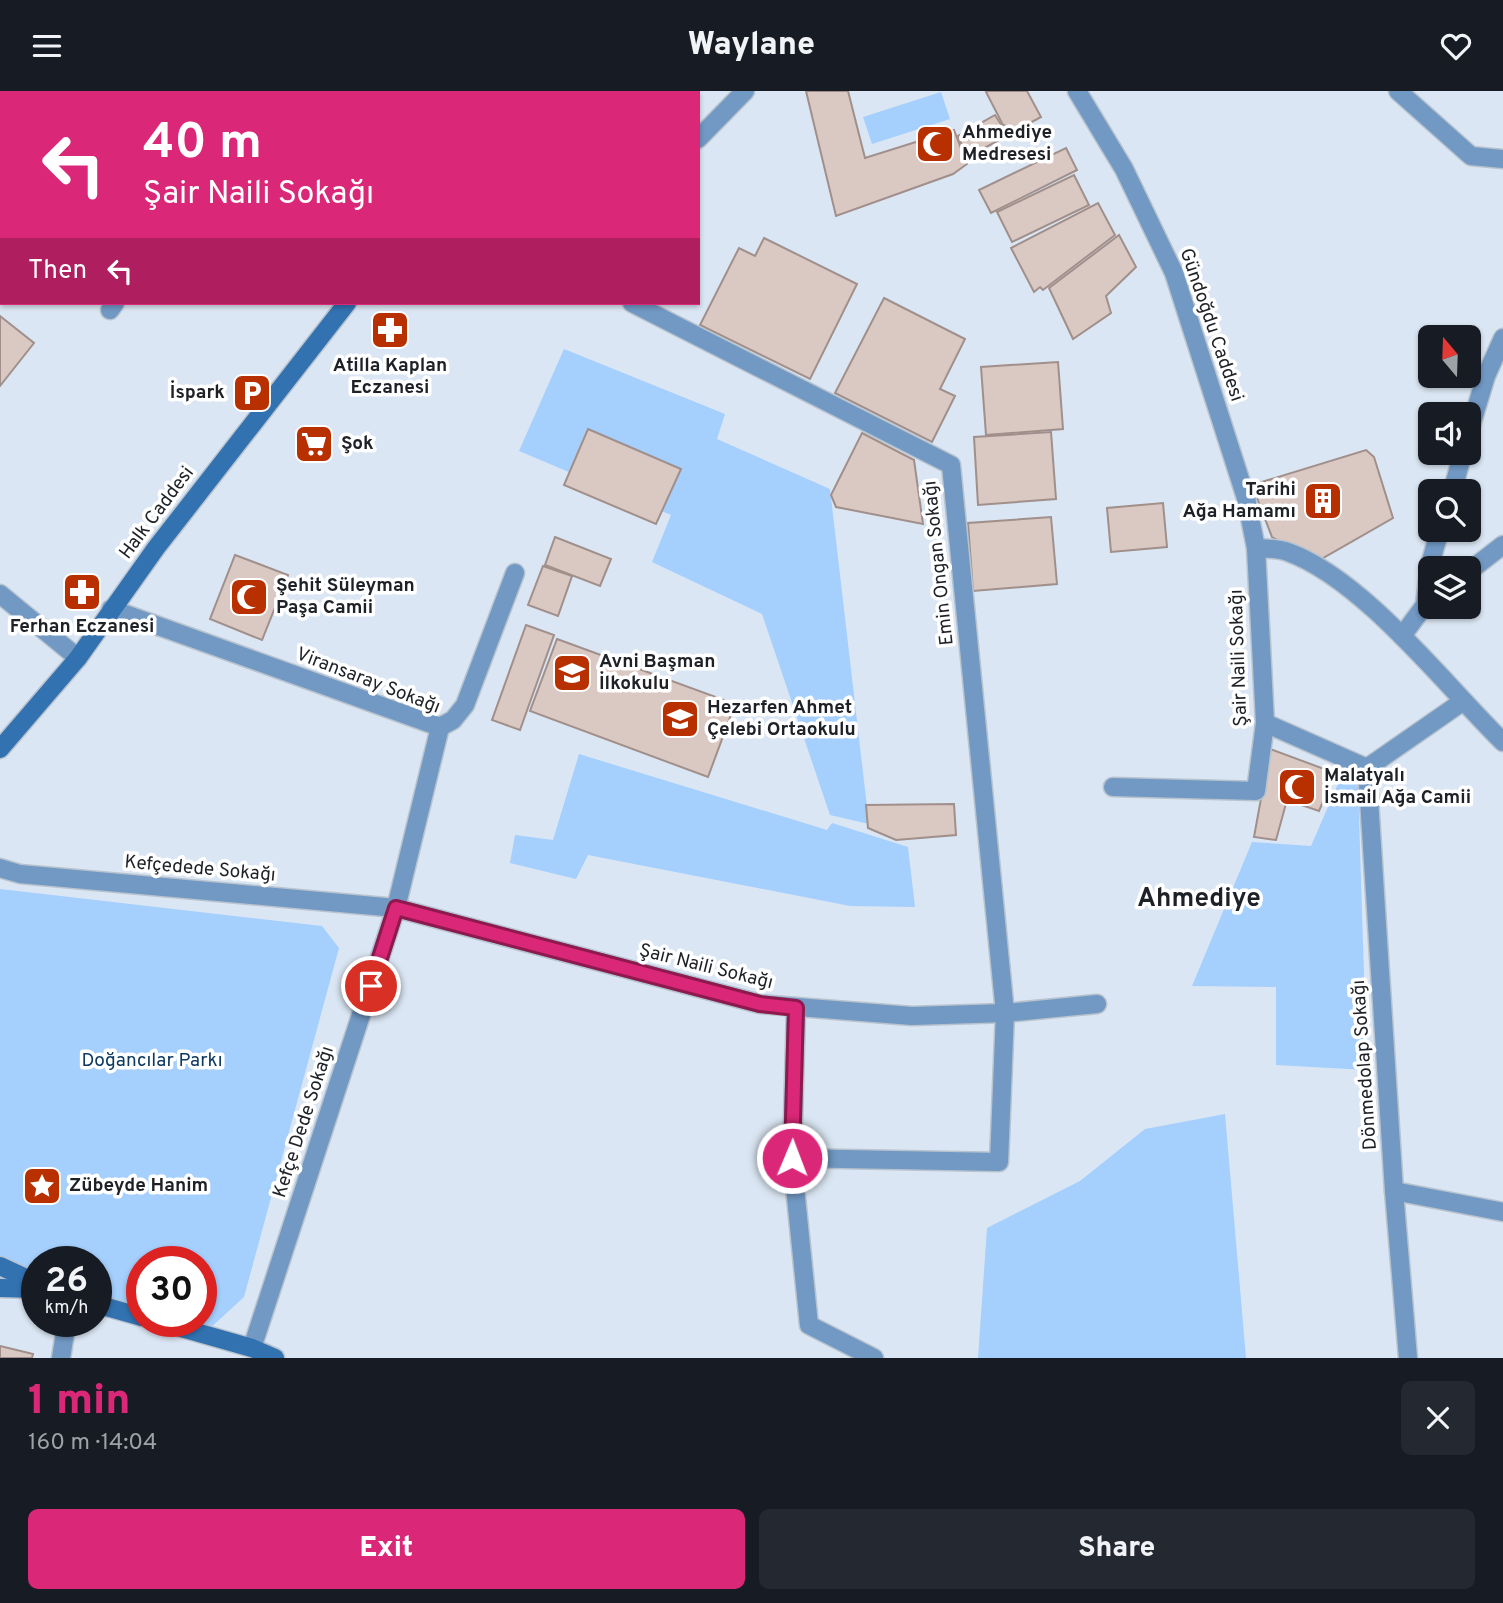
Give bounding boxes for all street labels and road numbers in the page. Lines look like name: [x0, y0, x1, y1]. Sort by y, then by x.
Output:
street label: Gündoğdu Caddesi: [1174, 245, 1248, 405]
street label: Halk Caddesi: [114, 462, 200, 564]
street label: Emin Ongan Sokağı: [918, 479, 960, 647]
street label: Şair Naili Sokağı: [1225, 589, 1253, 727]
street label: Viransaray Sokağı: [292, 642, 444, 720]
street label: Kefçedede Sokağı: [123, 850, 277, 888]
street label: Şair Naili Sokağı: [637, 939, 775, 995]
street label: Dönmedolap Sokağı: [1347, 979, 1383, 1151]
street label: Kefçe Dede Sokağı: [268, 1043, 340, 1201]

